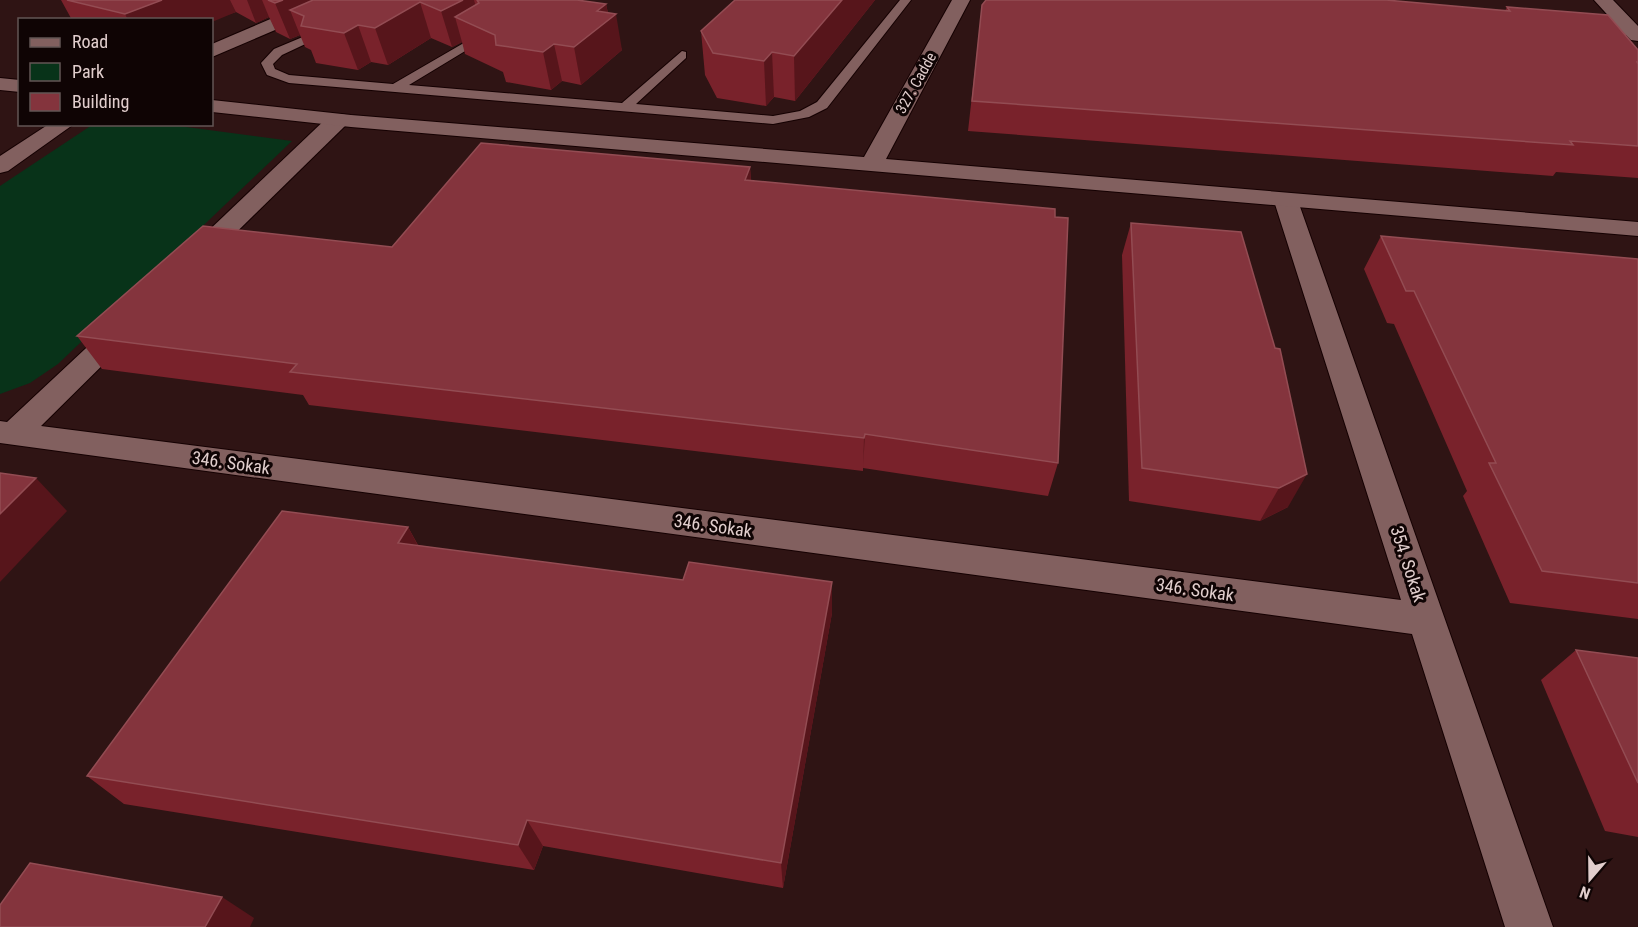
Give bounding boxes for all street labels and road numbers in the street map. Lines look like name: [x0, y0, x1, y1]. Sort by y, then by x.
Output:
street label: 327. Cadde: [892, 49, 940, 117]
street label: 346. Sokak: [191, 447, 272, 478]
street label: 346. Sokak: [673, 510, 754, 541]
street label: 354. Sokak: [1386, 523, 1431, 605]
street label: 346. Sokak: [1155, 574, 1236, 605]

